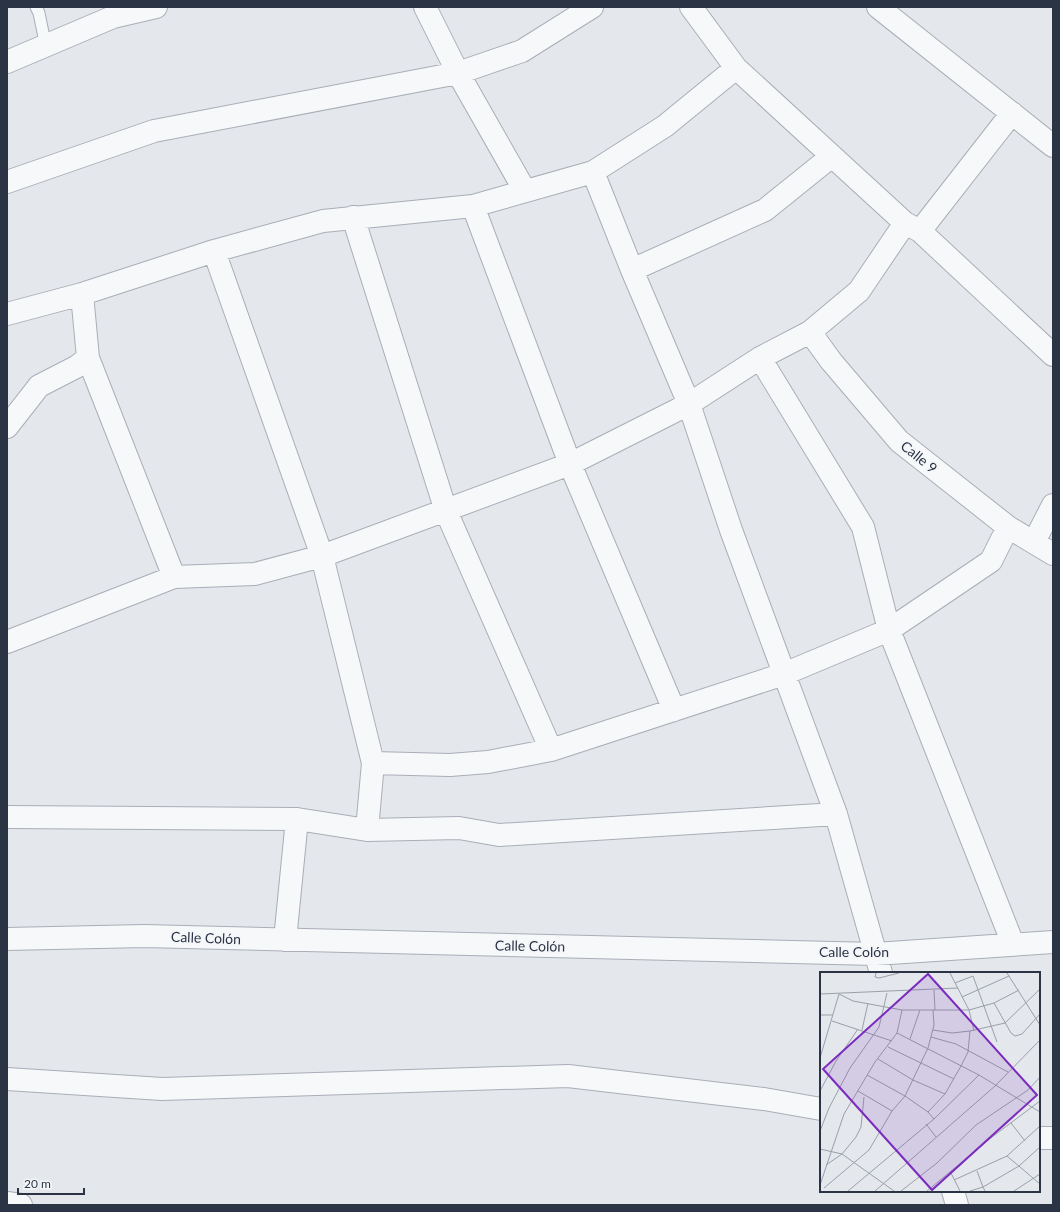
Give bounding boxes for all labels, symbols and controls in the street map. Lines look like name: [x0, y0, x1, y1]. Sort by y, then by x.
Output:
street label: Calle 9: [898, 437, 941, 476]
street label: Calle Colón: [171, 928, 241, 947]
street label: Calle Colón: [495, 936, 565, 955]
street label: Calle Colón: [819, 943, 889, 960]
inset map: [820, 972, 1040, 1192]
scale bar: [18, 1170, 84, 1196]
text: 20 m: [24, 1176, 51, 1191]

